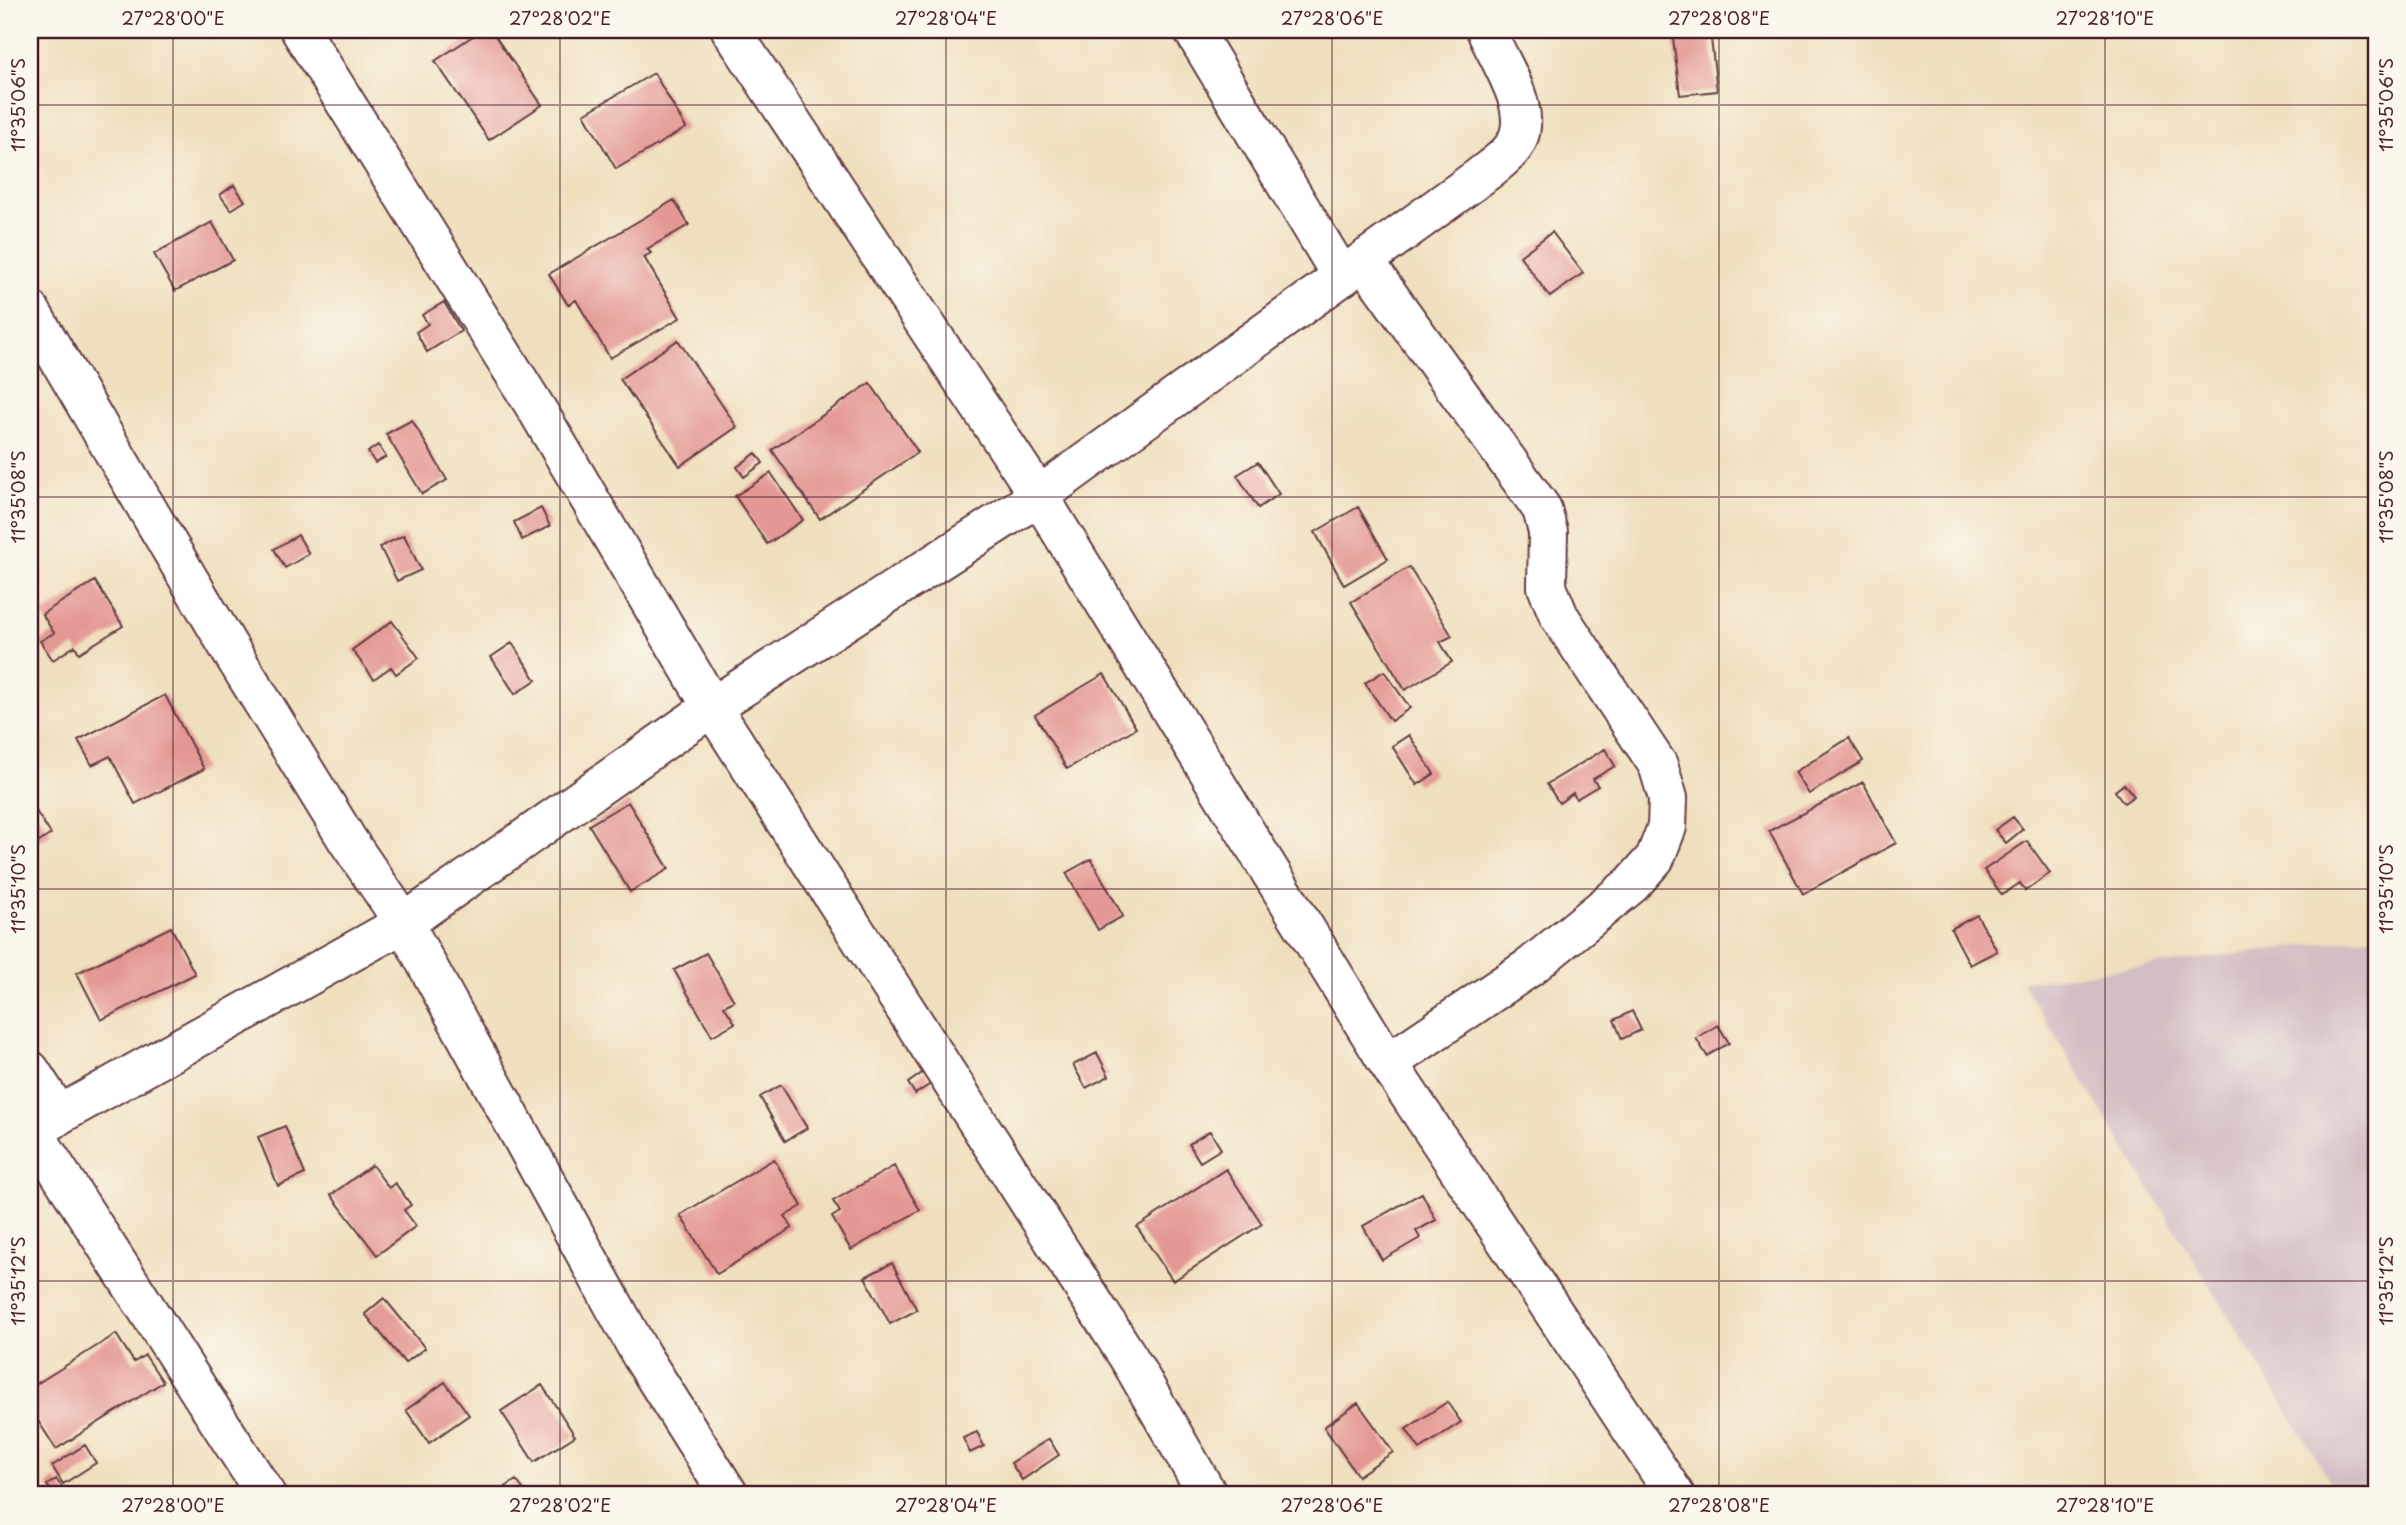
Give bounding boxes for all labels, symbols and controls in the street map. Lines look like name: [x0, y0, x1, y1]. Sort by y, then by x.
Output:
text: 27°28'00"E: [121, 4, 225, 31]
text: 27°28'02"E: [509, 4, 611, 31]
text: 27°28'04"E: [895, 4, 997, 31]
text: 27°28'06"E: [1280, 4, 1384, 31]
text: 27°28'08"E: [1668, 4, 1770, 31]
text: 27°28'10"E: [2056, 4, 2154, 31]
text: 11°35'06"S: [4, 58, 31, 152]
text: 11°35'06"S: [2372, 58, 2399, 152]
text: 11°35'08"S: [4, 450, 31, 544]
text: 11°35'08"S: [2372, 450, 2399, 544]
text: 11°35'10"S: [4, 844, 31, 934]
text: 11°35'10"S: [2372, 844, 2399, 934]
text: 11°35'12"S: [4, 1236, 31, 1326]
text: 11°35'12"S: [2372, 1236, 2399, 1326]
text: 27°28'00"E: [121, 1491, 225, 1518]
text: 27°28'02"E: [509, 1491, 611, 1518]
text: 27°28'04"E: [895, 1491, 997, 1518]
text: 27°28'06"E: [1280, 1491, 1384, 1518]
text: 27°28'08"E: [1668, 1491, 1770, 1518]
text: 27°28'10"E: [2056, 1491, 2154, 1518]

